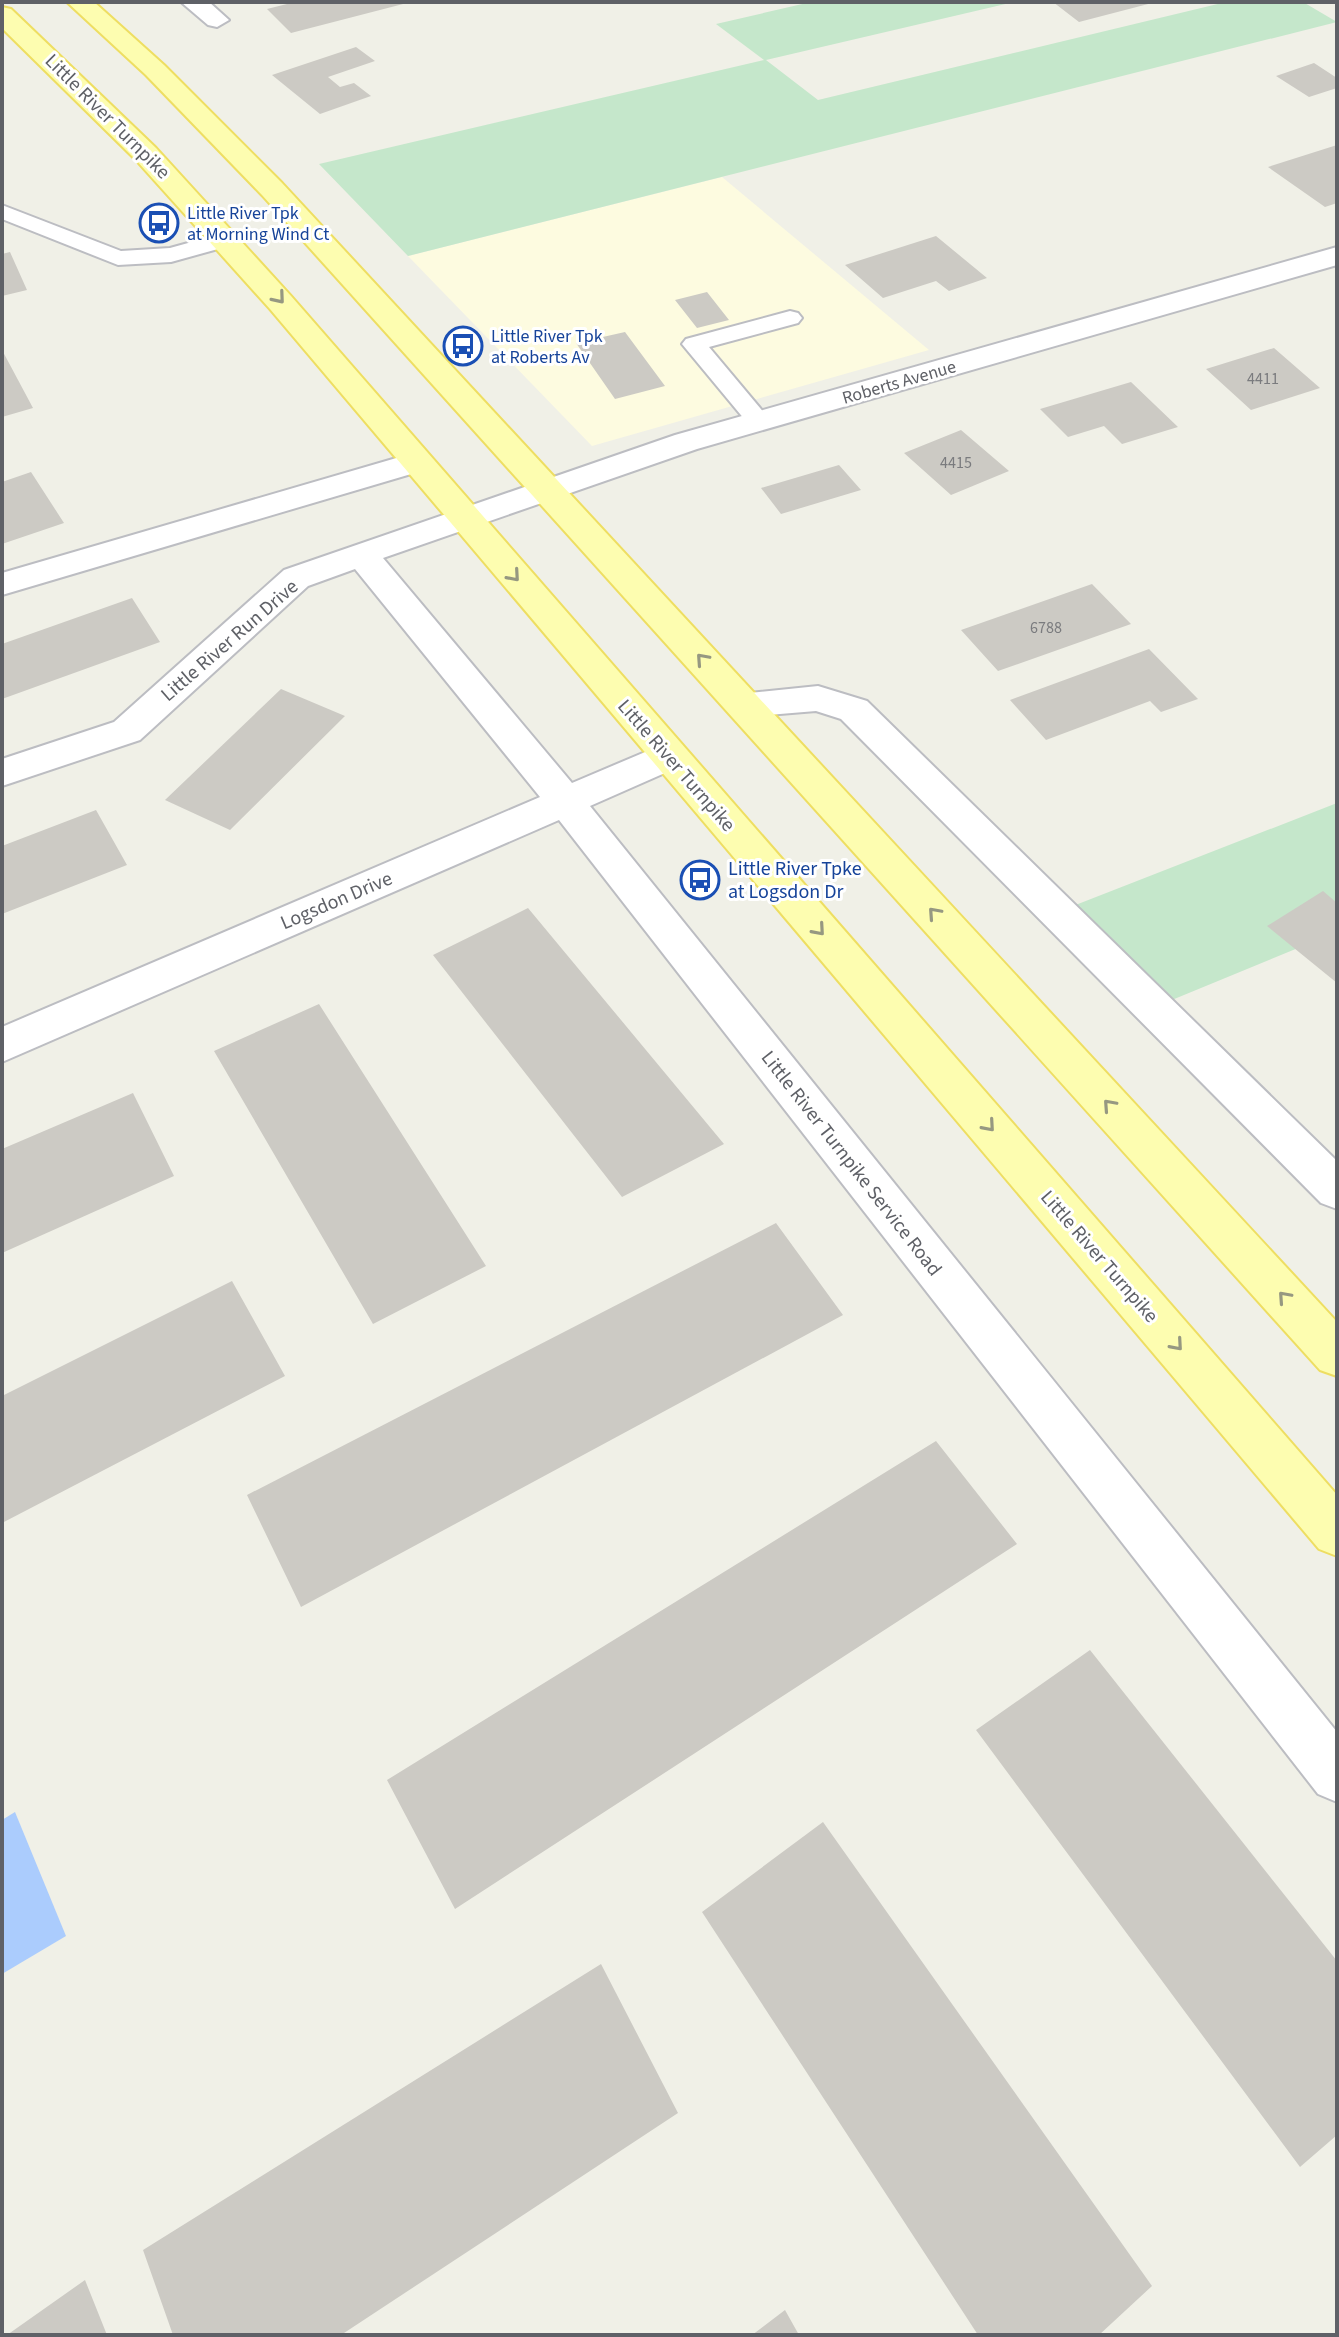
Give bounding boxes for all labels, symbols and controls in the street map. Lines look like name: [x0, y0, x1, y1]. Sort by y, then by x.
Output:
street label: Little River Turnpike: [38, 48, 176, 186]
place label: Little River Tpk at Morning Wind Ct: [187, 201, 329, 247]
bus stop icon: Little River Tpk at Morning Wind Ct: [138, 202, 180, 244]
one-way arrow: [269, 289, 284, 303]
place label: Little River Tpk at Roberts Av: [491, 324, 603, 370]
bus stop icon: Little River Tpk at Roberts Av: [442, 325, 484, 367]
street label: Roberts Avenue: [839, 354, 959, 411]
house number: 4411: [1247, 368, 1279, 390]
house number: 4415: [940, 452, 972, 474]
one-way arrow: [504, 566, 519, 581]
street label: Little River Run Drive: [155, 573, 304, 708]
house number: 6788: [1030, 617, 1062, 639]
one-way arrow: [697, 654, 711, 668]
street label: Little River Turnpike: [611, 693, 742, 838]
place label: Little River Tpke at Logsdon Dr: [728, 855, 862, 906]
bus stop icon: Little River Tpke at Logsdon Dr: [679, 859, 721, 901]
street label: Logsdon Drive: [276, 865, 397, 937]
one-way arrow: [929, 908, 944, 922]
one-way arrow: [809, 920, 824, 935]
street label: Little River Turnpike Service Road: [754, 1045, 948, 1282]
one-way arrow: [1105, 1100, 1119, 1115]
one-way arrow: [979, 1117, 993, 1132]
street label: Little River Turnpike: [1034, 1184, 1165, 1329]
one-way arrow: [1280, 1292, 1294, 1307]
one-way arrow: [1167, 1335, 1181, 1350]

